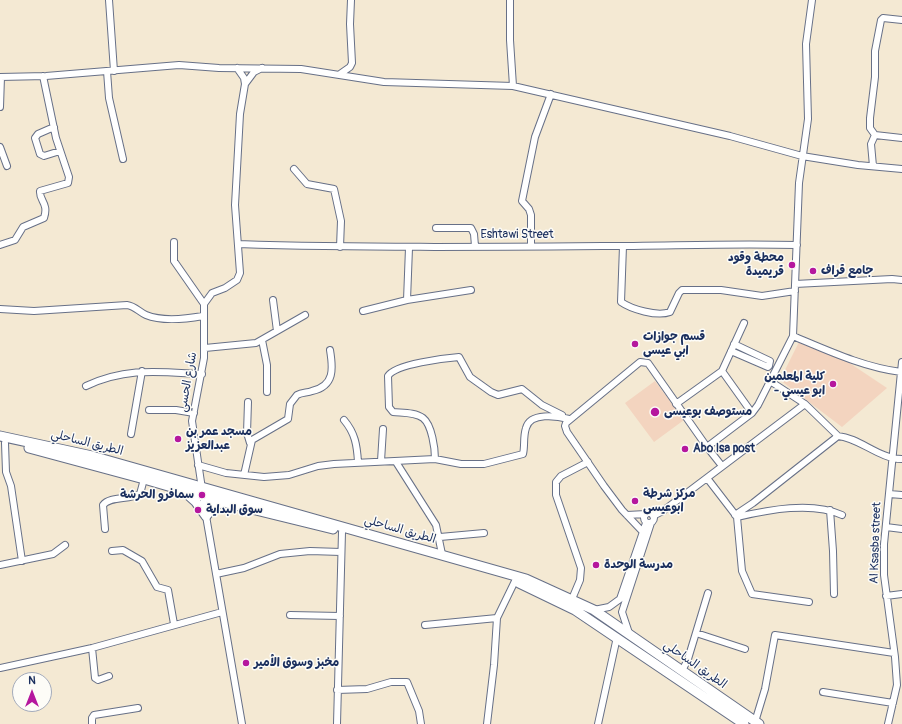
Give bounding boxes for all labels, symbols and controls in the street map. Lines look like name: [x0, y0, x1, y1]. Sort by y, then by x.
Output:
street label: Eshtawi Street: [480, 228, 554, 242]
place label: محطة وقود قريميدة: [728, 251, 784, 279]
marker: محطة وقود قريميدة: [787, 260, 797, 270]
place label: جامع قراف: [821, 264, 873, 278]
marker: جامع قراف: [808, 266, 818, 276]
place label: قسم جوازات ابي عيسى: [643, 330, 705, 358]
marker: قسم جوازات ابي عيسى: [630, 339, 640, 349]
street label: شارع الحسي: [176, 351, 200, 413]
place label: كلية المعلمين - ابو عيسي: [764, 370, 825, 398]
marker: كلية المعلمين - ابو عيسي: [828, 379, 838, 389]
place label: مستوصف بوعيسى: [664, 405, 752, 419]
marker: مستوصف بوعيسى: [649, 406, 661, 418]
place label: مسجد عمر بن عبدالعزيز: [186, 425, 252, 453]
street label: الطريق الساحلي: [49, 427, 125, 459]
marker: مسجد عمر بن عبدالعزيز: [173, 434, 183, 444]
place label: Abo Isa post: [693, 442, 755, 456]
marker: Abo Isa post: [680, 444, 690, 454]
place label: مركز شرطة ابوعيسى: [643, 487, 695, 515]
place label: سمافرو الحرشة: [120, 488, 194, 502]
marker: سمافرو الحرشة: [197, 490, 207, 500]
marker: مركز شرطة ابوعيسى: [630, 496, 640, 506]
street label: Al Ksasba street: [867, 502, 885, 584]
place label: سوق البداية: [206, 503, 263, 517]
marker: سوق البداية: [193, 505, 203, 515]
street label: الطريق الساحلي: [363, 513, 437, 547]
place label: مدرسة الوحدة: [604, 558, 673, 572]
marker: مدرسة الوحدة: [591, 560, 601, 570]
street label: الطريق الساحلي: [661, 638, 729, 692]
place label: مخبز وسوق الأمير: [254, 656, 339, 670]
marker: مخبز وسوق الأمير: [241, 658, 251, 668]
north arrow: [12, 672, 52, 712]
text: N: [28, 674, 36, 687]

